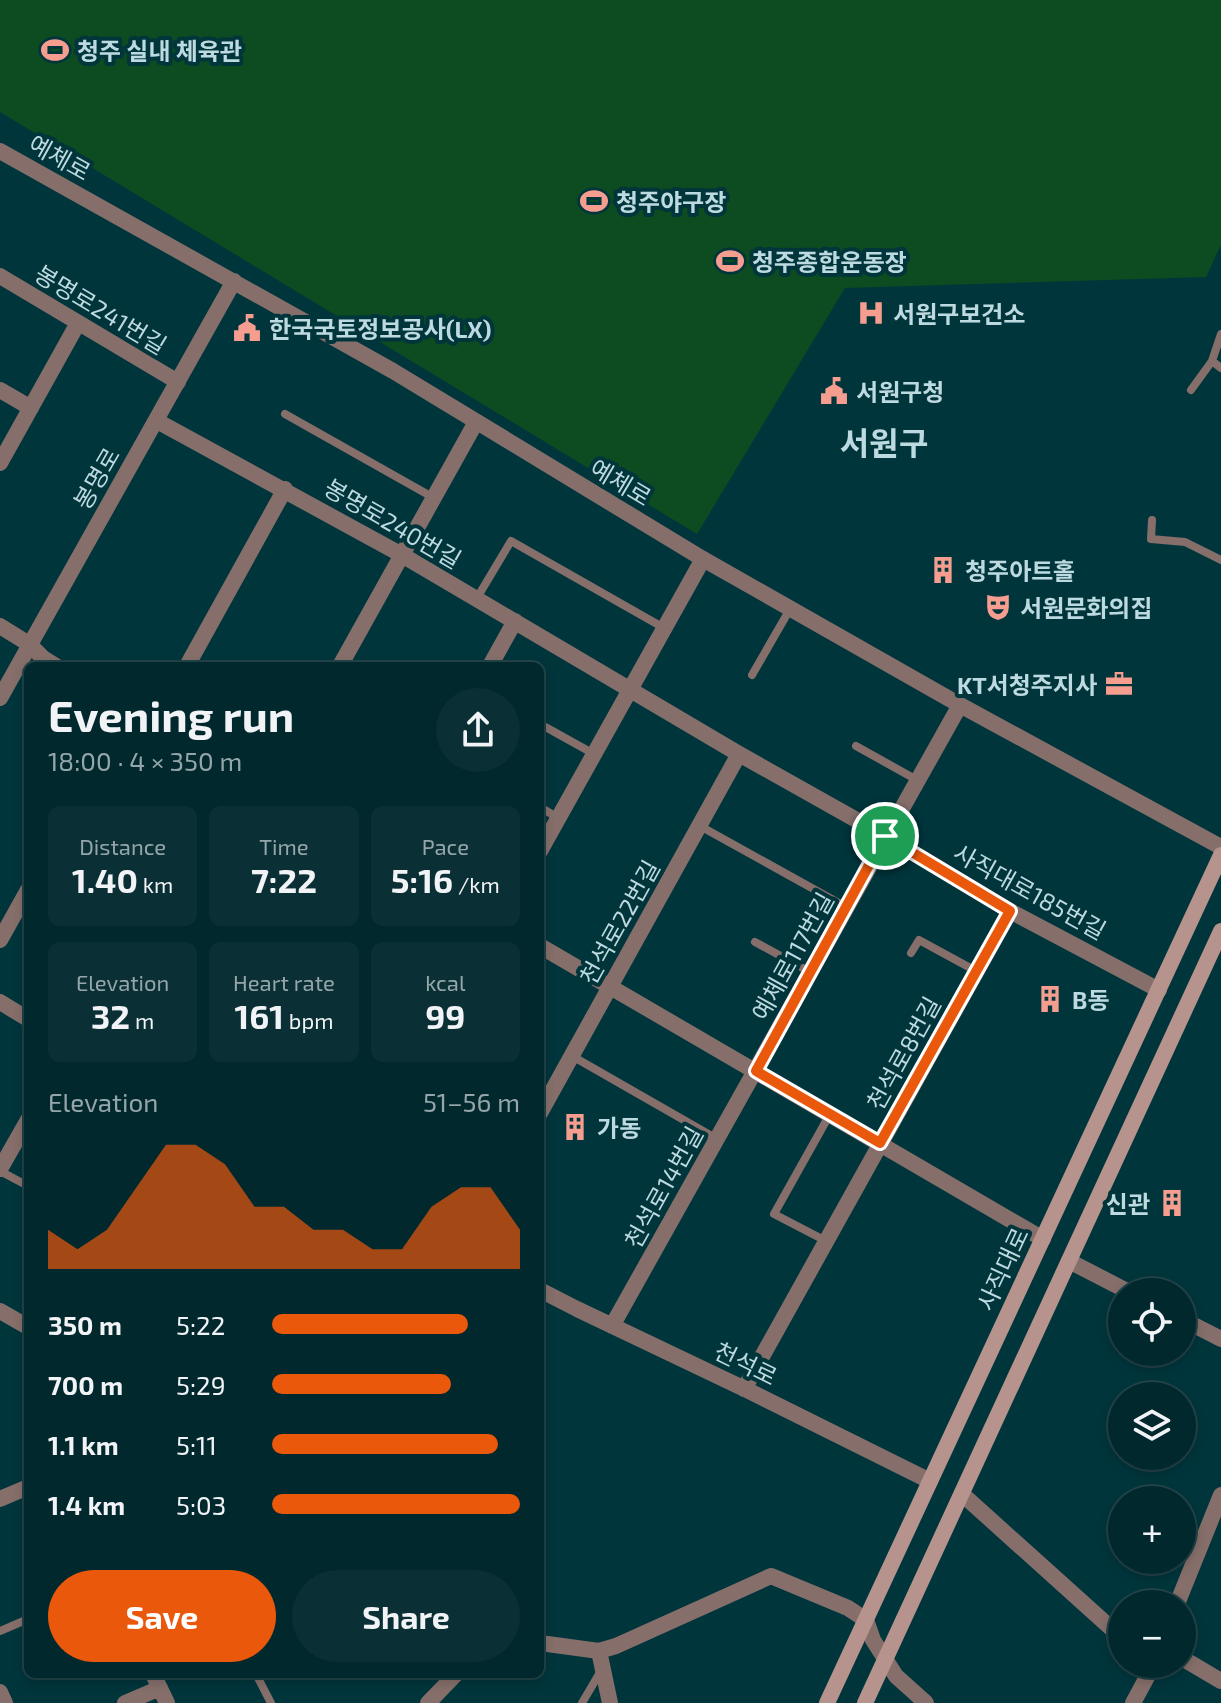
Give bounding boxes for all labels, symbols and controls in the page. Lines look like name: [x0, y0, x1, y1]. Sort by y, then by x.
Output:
sports icon: 청주 실내 체육관: [40, 35, 70, 65]
place label: 청주 실내 체육관: [77, 36, 242, 65]
street label: 예체로: [24, 128, 96, 186]
sports icon: 청주야구장: [579, 186, 609, 216]
place label: 청주야구장: [616, 187, 726, 216]
sports icon: 청주종합운동장: [715, 246, 745, 276]
place label: 청주종합운동장: [752, 247, 907, 276]
street label: 봉명로241번길: [30, 258, 172, 360]
hospital icon: 서원구보건소: [856, 298, 886, 328]
place label: 서원구보건소: [893, 299, 1025, 328]
public building icon: 한국국토정보공사(LX): [232, 313, 262, 343]
place label: 한국국토정보공사(LX): [269, 314, 492, 343]
public building icon: 서원구청: [819, 376, 849, 406]
place label: 서원구청: [856, 377, 944, 406]
district label: 서원구: [840, 423, 928, 461]
street label: 봉명로: [67, 442, 125, 514]
street label: 예체로: [585, 453, 657, 511]
street label: 봉명로240번길: [319, 472, 467, 574]
building icon: 청주아트홀: [928, 555, 958, 585]
place label: 청주아트홀: [965, 556, 1075, 585]
theatre icon: 서원문화의집: [983, 592, 1013, 622]
place label: 서원문화의집: [1020, 593, 1152, 622]
office icon: KT서청주지사: [1104, 669, 1134, 699]
place label: KT서청주지사: [957, 670, 1097, 699]
text: Evening run: [48, 688, 294, 741]
button: share: [436, 688, 520, 772]
text: 18:00 · 4 × 350 m: [48, 745, 242, 776]
pin: [851, 802, 919, 870]
icon: arrive: [863, 814, 907, 858]
text: Distance: [79, 833, 166, 859]
text: Time: [259, 833, 309, 859]
text: Pace: [422, 833, 469, 859]
street label: 사직대로185번길: [949, 837, 1111, 945]
street label: 천석로22번길: [573, 855, 665, 989]
text: 1.40: [72, 859, 138, 900]
text: 7:22: [251, 859, 317, 900]
text: 5:16: [391, 859, 453, 900]
text: km: [138, 871, 173, 897]
text: /km: [453, 871, 500, 897]
street label: 예체로117번길: [745, 887, 839, 1025]
text: Elevation: [76, 969, 169, 995]
text: Heart rate: [233, 969, 335, 995]
text: kcal: [425, 969, 465, 995]
building icon: B동: [1035, 984, 1065, 1014]
place label: B동: [1072, 985, 1109, 1014]
street label: 천석로8번길: [860, 991, 946, 1115]
text: 32: [91, 995, 130, 1036]
text: 161: [235, 995, 284, 1036]
text: 99: [425, 995, 465, 1036]
text: m: [130, 1007, 154, 1033]
text: bpm: [284, 1007, 333, 1033]
text: Elevation: [48, 1086, 158, 1117]
text: 51–56 m: [423, 1086, 520, 1117]
building icon: 가동: [560, 1112, 590, 1142]
place label: 가동: [597, 1113, 641, 1142]
street label: 천석로14번길: [618, 1121, 708, 1253]
building icon: 신관: [1157, 1188, 1187, 1218]
place label: 신관: [1106, 1189, 1150, 1218]
street label: 사직대로: [970, 1223, 1034, 1315]
map controls: [1108, 1278, 1196, 1678]
button: locate: [1108, 1278, 1196, 1366]
text: 350 m: [48, 1309, 122, 1340]
text: 5:22: [176, 1309, 225, 1340]
street label: 천석로: [710, 1335, 782, 1391]
text: 700 m: [48, 1369, 123, 1400]
text: 5:29: [176, 1369, 226, 1400]
button: layers: [1108, 1382, 1196, 1470]
text: 1.1 km: [48, 1429, 119, 1460]
text: 5:11: [176, 1429, 217, 1460]
button: +: [1108, 1486, 1196, 1574]
text: 1.4 km: [48, 1489, 125, 1520]
text: 5:03: [176, 1489, 226, 1520]
button: Save: [48, 1570, 276, 1662]
button: Share: [292, 1570, 520, 1662]
button: −: [1108, 1590, 1196, 1678]

